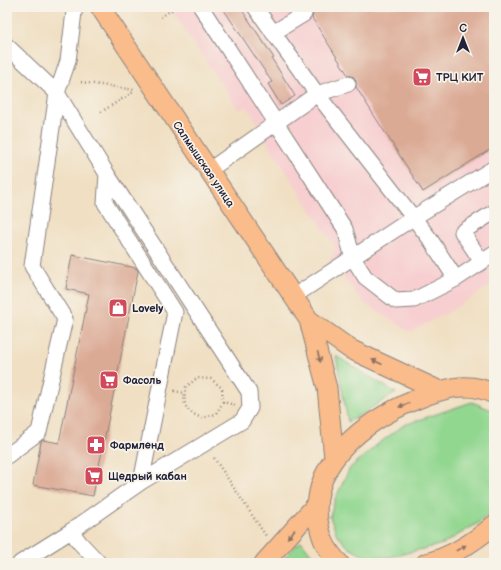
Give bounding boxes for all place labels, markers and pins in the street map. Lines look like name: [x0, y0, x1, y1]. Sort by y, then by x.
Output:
supermarket icon: ТРЦ КИТ: [411, 66, 433, 88]
place label: ТРЦ КИТ: [436, 71, 484, 84]
shop icon: Lovely: [107, 297, 129, 319]
place label: Lovely: [132, 302, 163, 315]
supermarket icon: Фасоль: [98, 369, 120, 391]
place label: Фасоль: [123, 374, 161, 387]
pharmacy icon: Фармленд: [85, 434, 107, 456]
place label: Фармленд: [110, 439, 164, 452]
supermarket icon: Щедрый кабан: [83, 465, 105, 487]
place label: Щедрый кабан: [108, 470, 187, 483]

